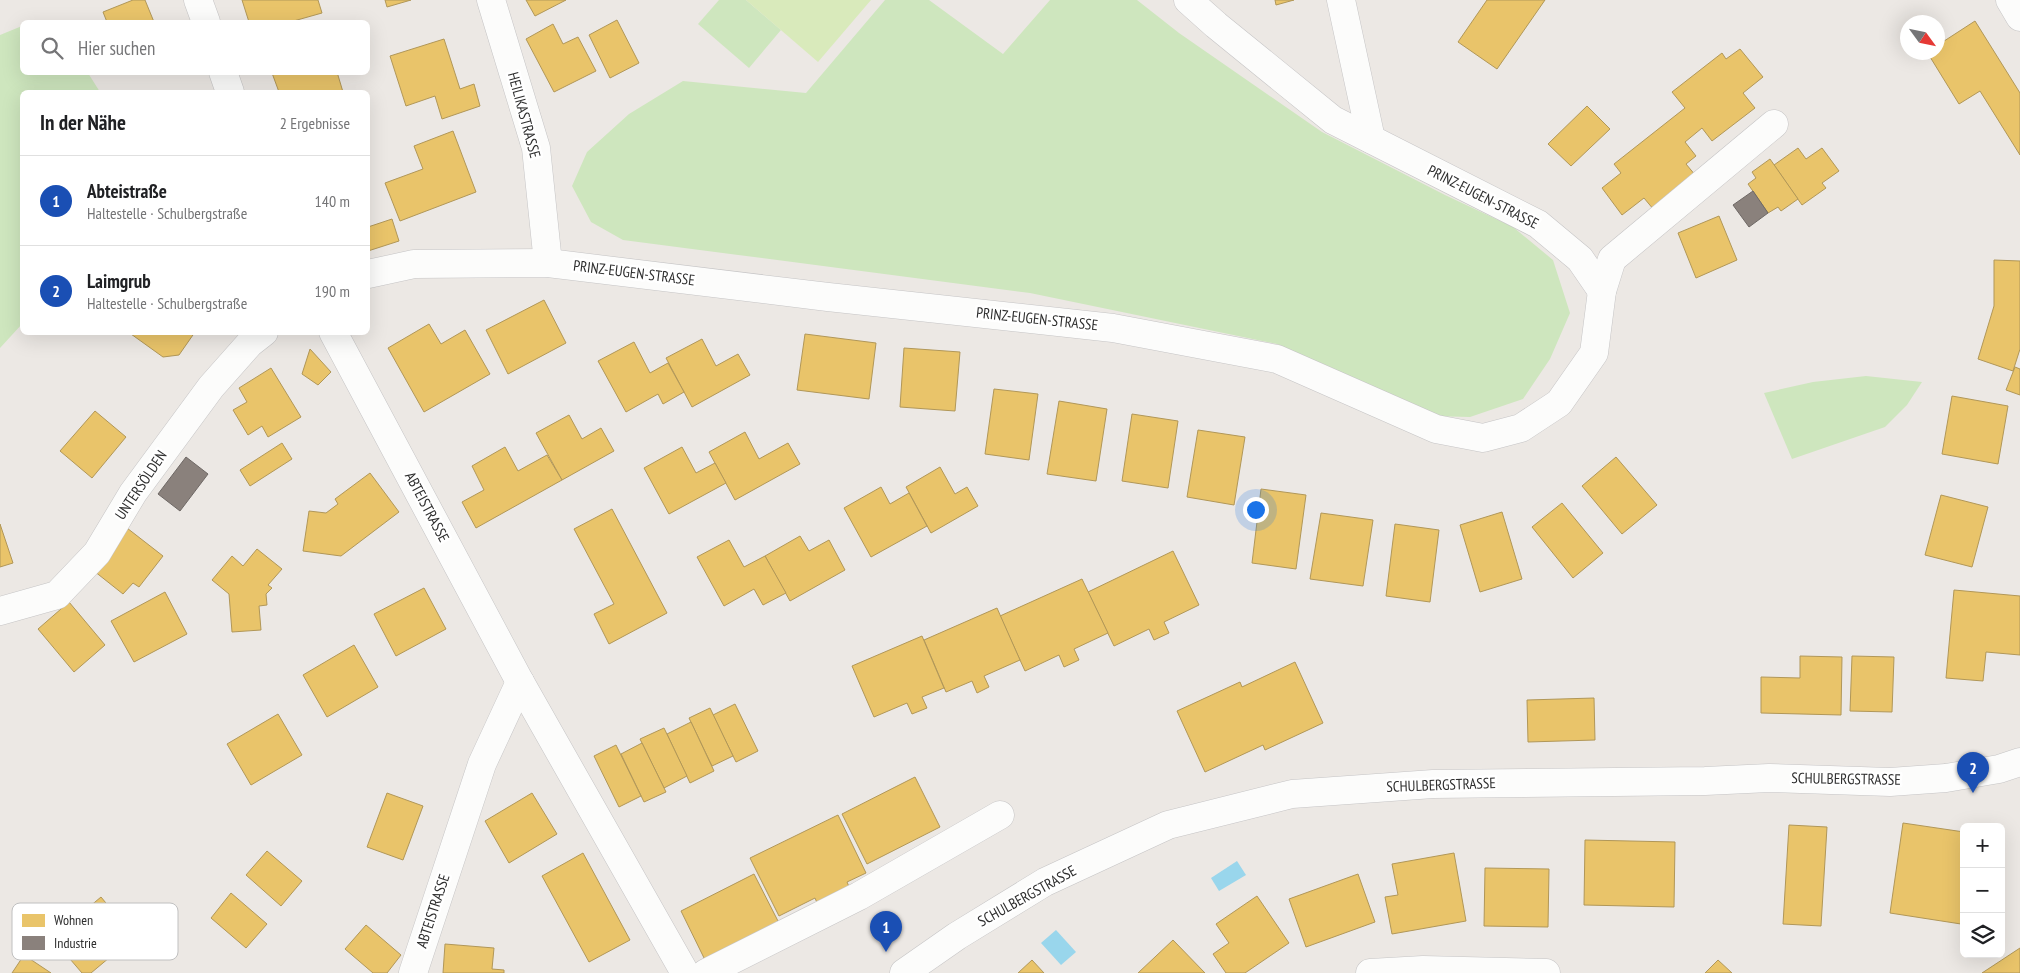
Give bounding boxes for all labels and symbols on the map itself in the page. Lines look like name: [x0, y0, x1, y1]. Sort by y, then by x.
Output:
north arrow: [1900, 15, 1945, 60]
street label: HEILIKASTRASSE: [504, 70, 545, 160]
street label: PRINZ-EUGEN-STRASSE: [1424, 160, 1542, 233]
street label: PRINZ-EUGEN-STRASSE: [572, 256, 696, 289]
street label: PRINZ-EUGEN-STRASSE: [975, 303, 1099, 334]
street label: UNTERSÖLDEN: [110, 446, 171, 523]
street label: ABTEISTRASSE: [401, 468, 454, 545]
your location: [1243, 497, 1269, 523]
pin: 2: [1957, 752, 1989, 793]
street label: SCHULBERGSTRASSE: [1791, 768, 1901, 789]
street label: SCHULBERGSTRASSE: [1386, 773, 1496, 796]
street label: SCHULBERGSTRASSE: [974, 861, 1079, 930]
street label: ABTEISTRASSE: [412, 871, 453, 950]
legend: [12, 903, 178, 960]
text: Wohnen: [54, 911, 93, 929]
pin: 1: [870, 911, 902, 952]
text: Industrie: [54, 934, 97, 952]

